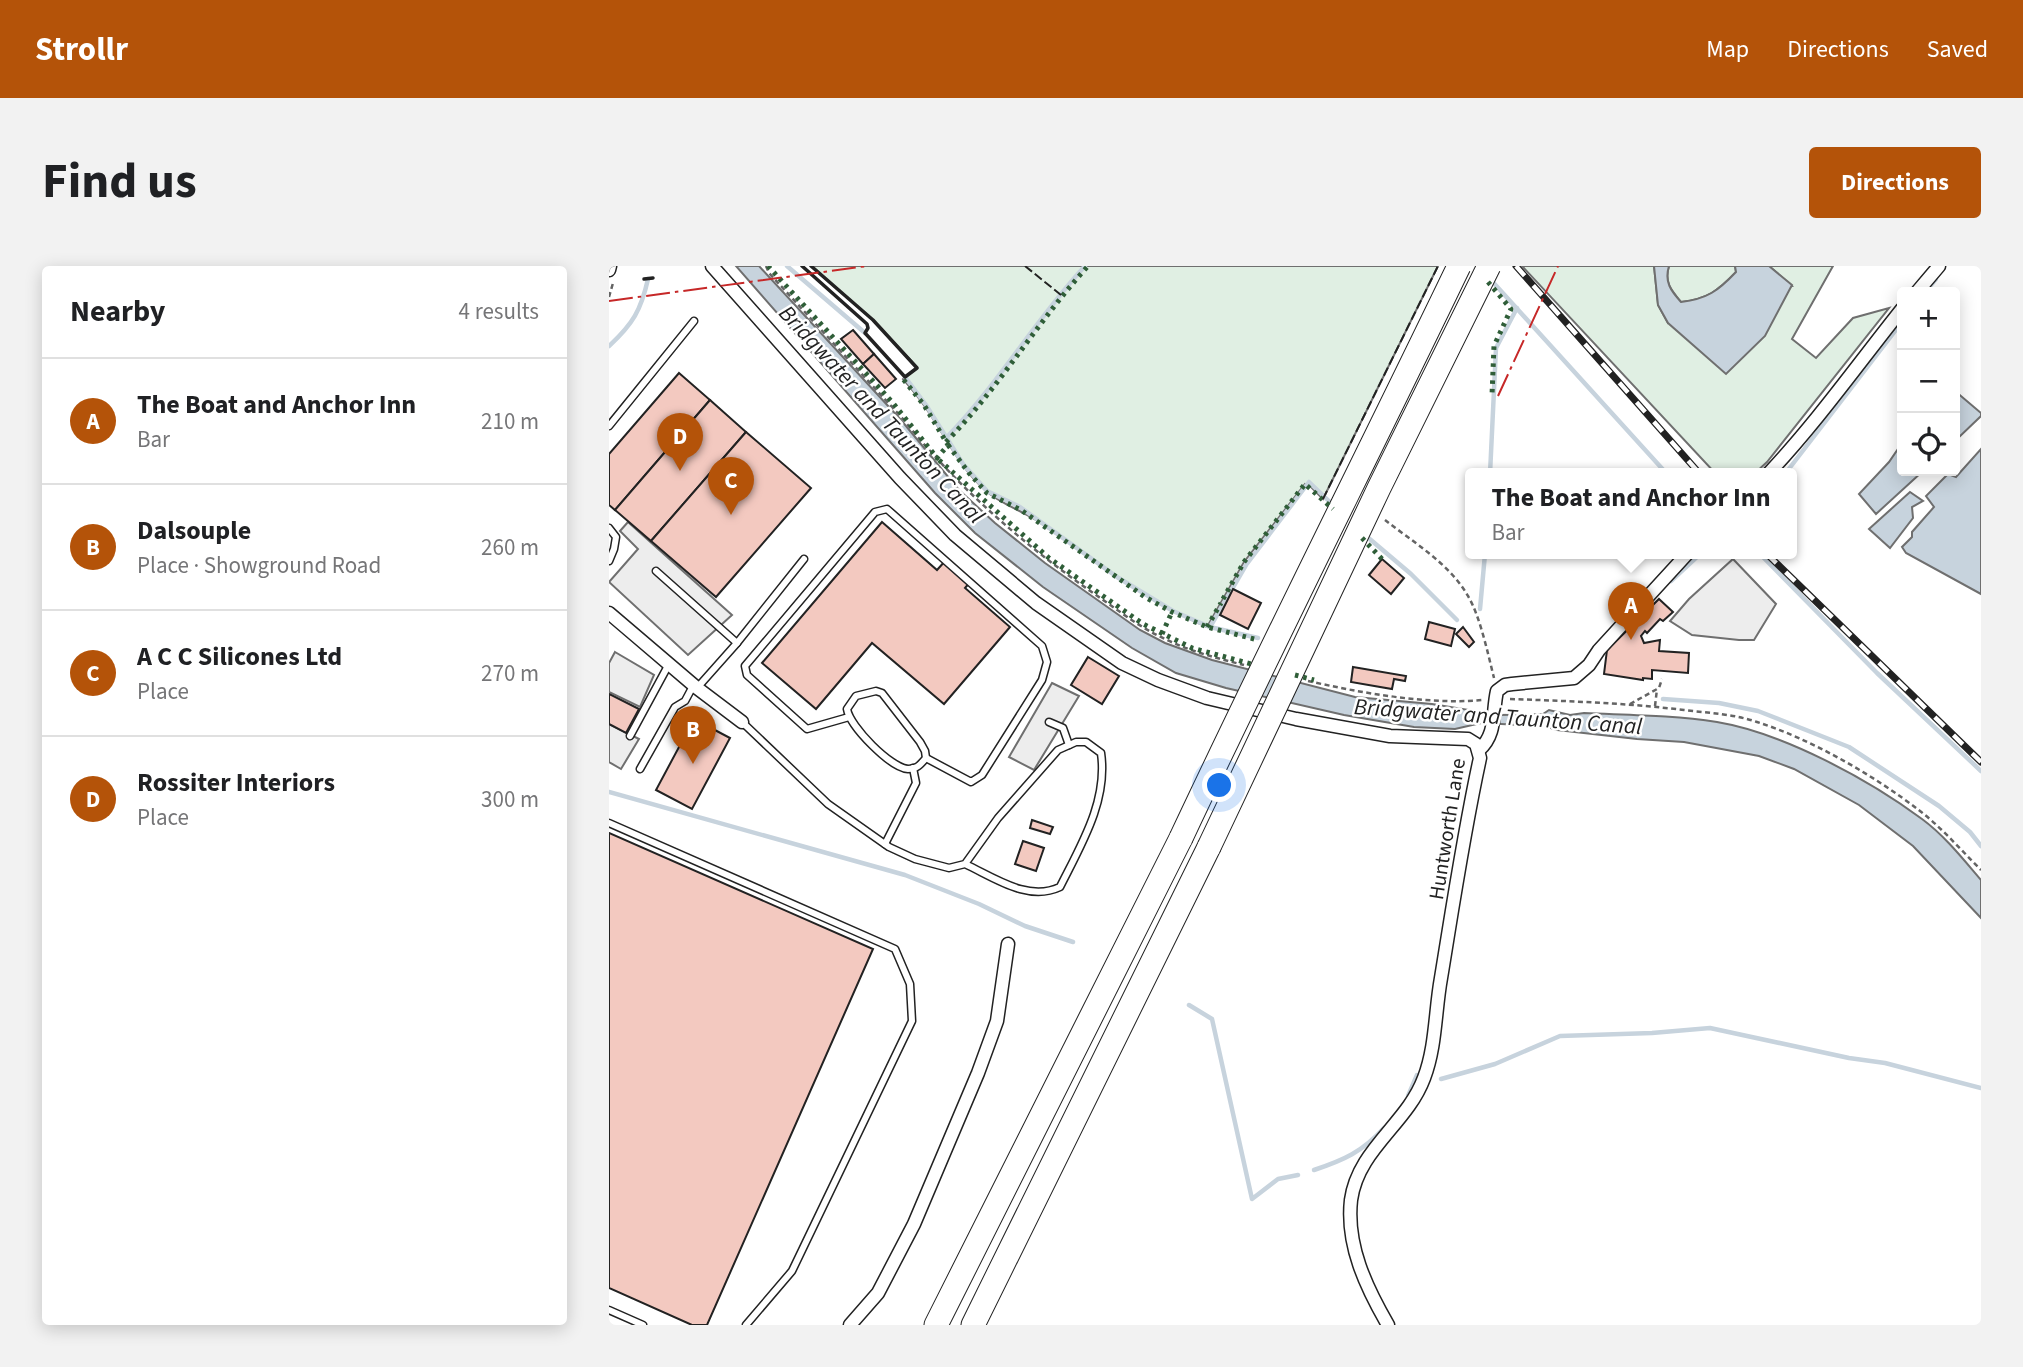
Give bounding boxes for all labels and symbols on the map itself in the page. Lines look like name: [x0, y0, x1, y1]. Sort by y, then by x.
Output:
water label: Bridgwater and Taunton Canal: [771, 298, 992, 531]
pin: D: [657, 413, 703, 471]
pin: C: [708, 457, 754, 515]
pin: A: [1608, 582, 1654, 640]
water label: Bridgwater and Taunton Canal: [1353, 690, 1643, 743]
pin: B: [670, 706, 716, 764]
street label: Huntworth Lane: [1421, 756, 1473, 902]
your location: [1202, 768, 1236, 802]

